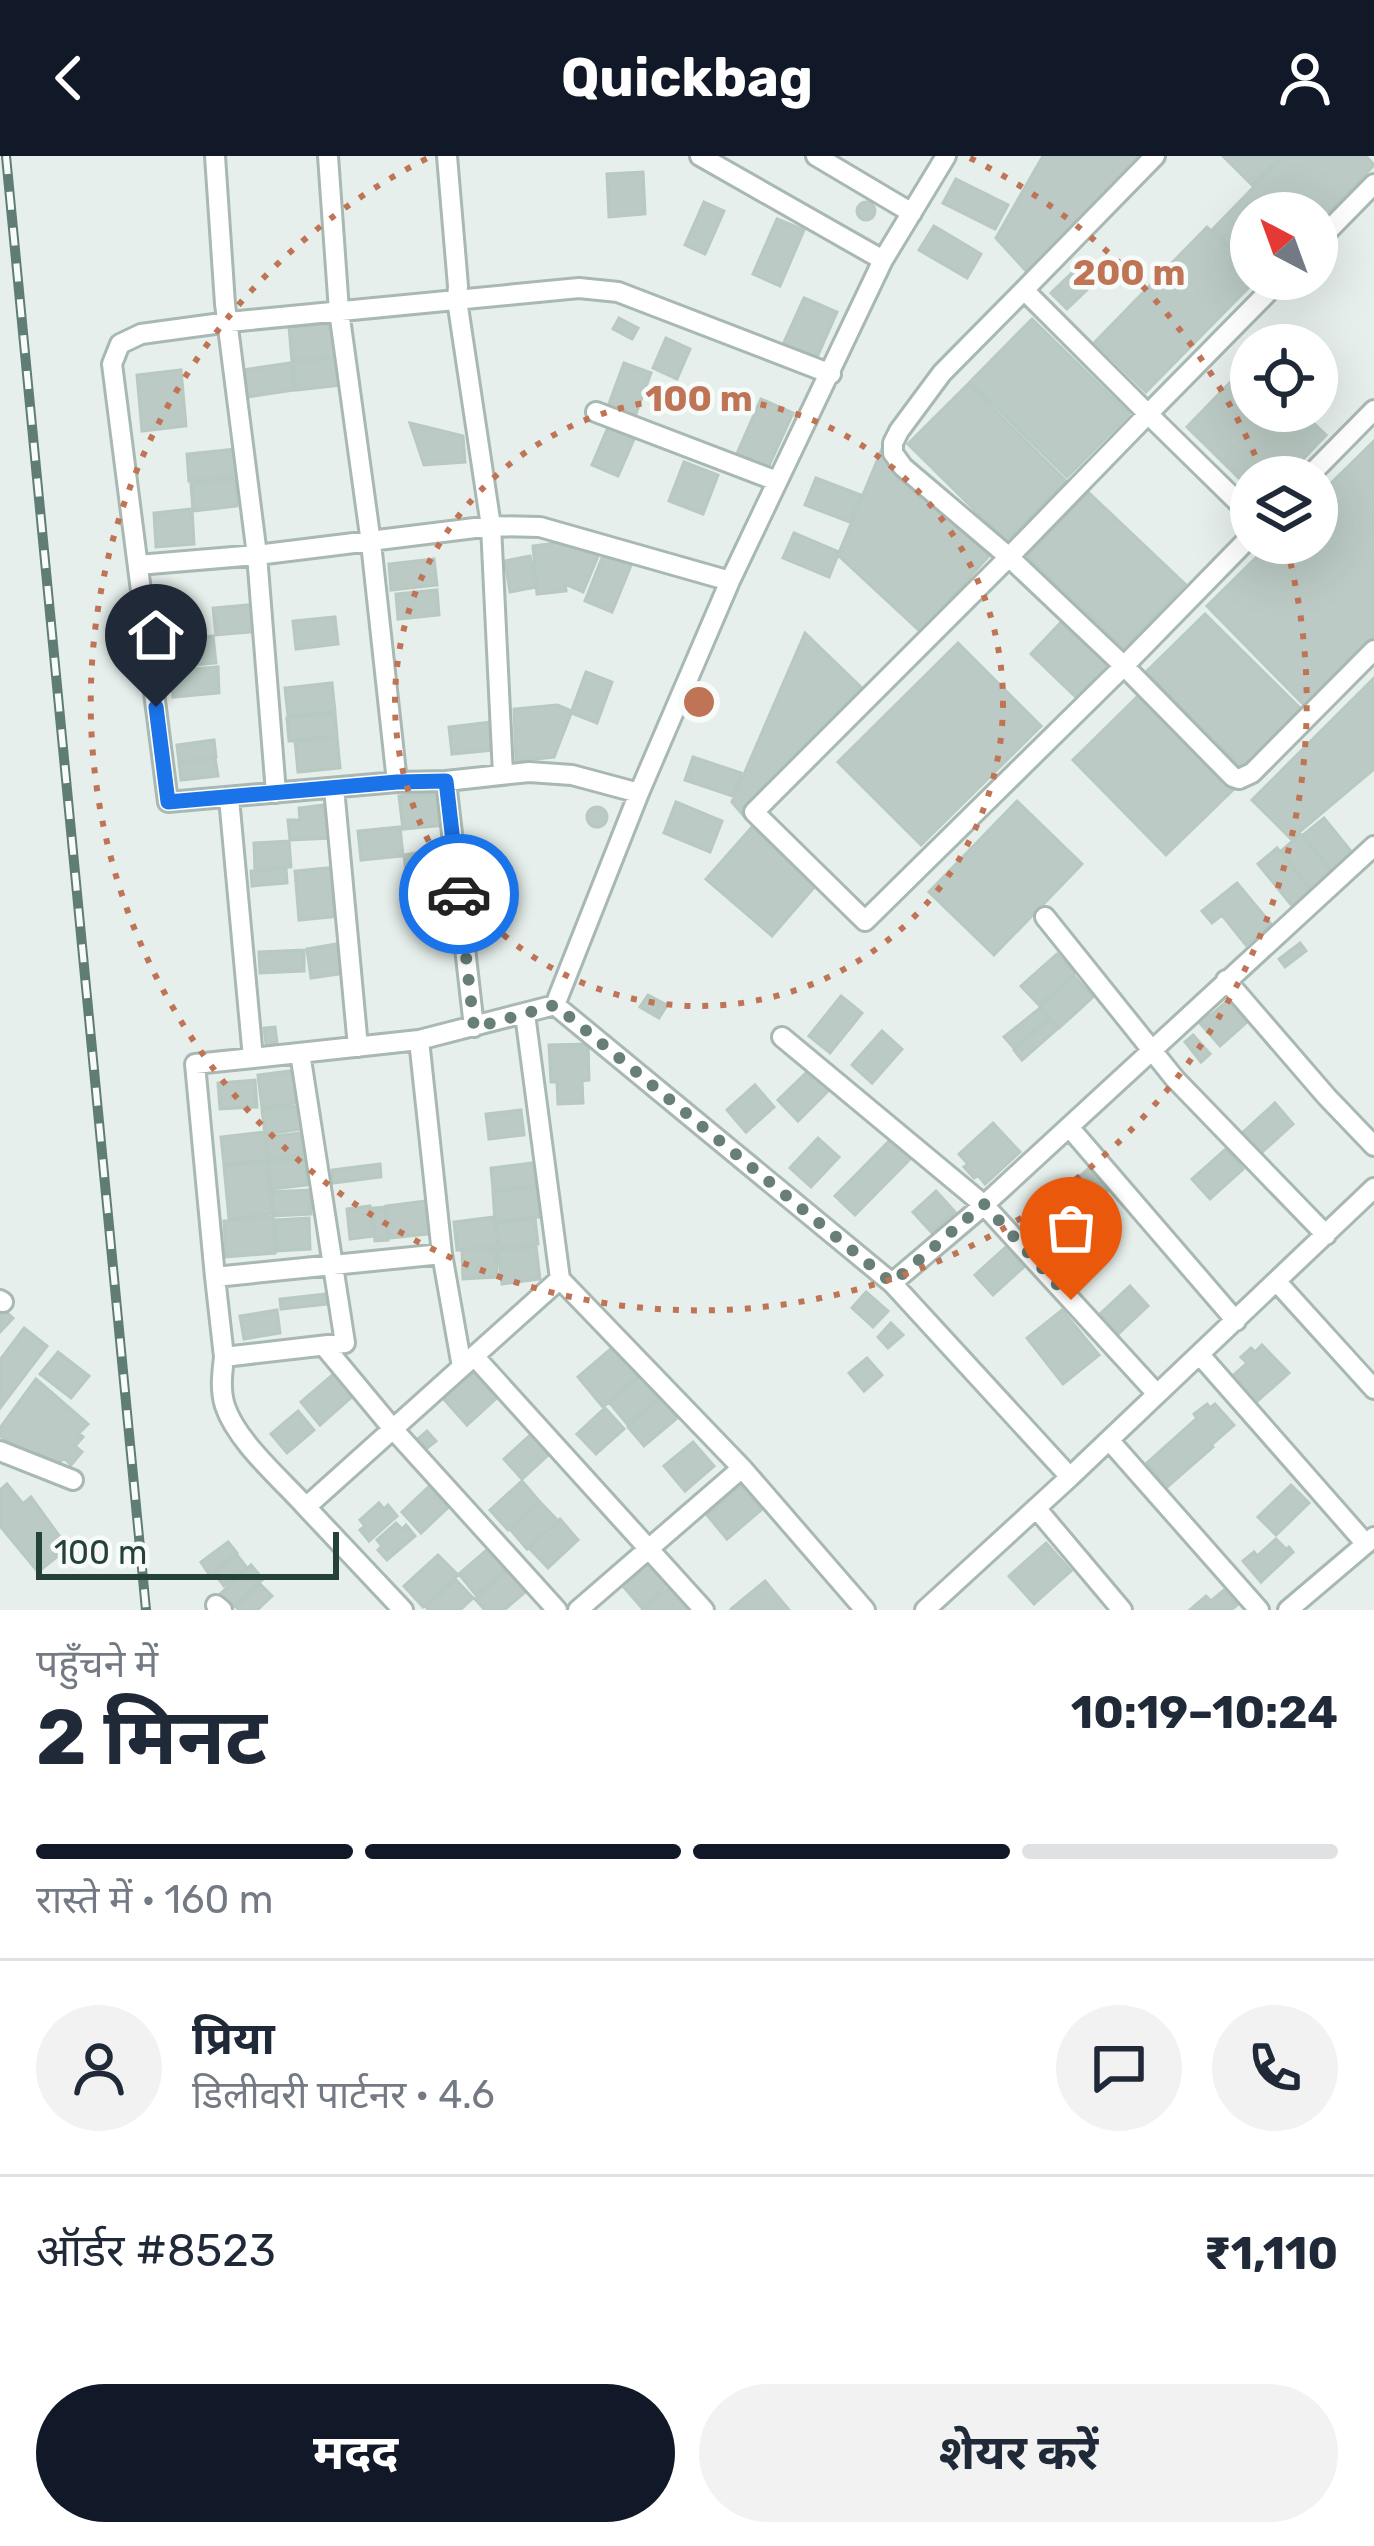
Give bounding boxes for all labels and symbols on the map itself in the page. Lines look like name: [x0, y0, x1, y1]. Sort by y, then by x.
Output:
north arrow: [1230, 192, 1338, 300]
text: 200 m: [1072, 251, 1186, 294]
text: 100 m: [645, 377, 753, 420]
pin: [105, 584, 207, 707]
centre of rings: [678, 681, 720, 723]
courier: [399, 834, 519, 954]
pin: [1020, 1177, 1122, 1300]
scale bar: [36, 1526, 339, 1579]

